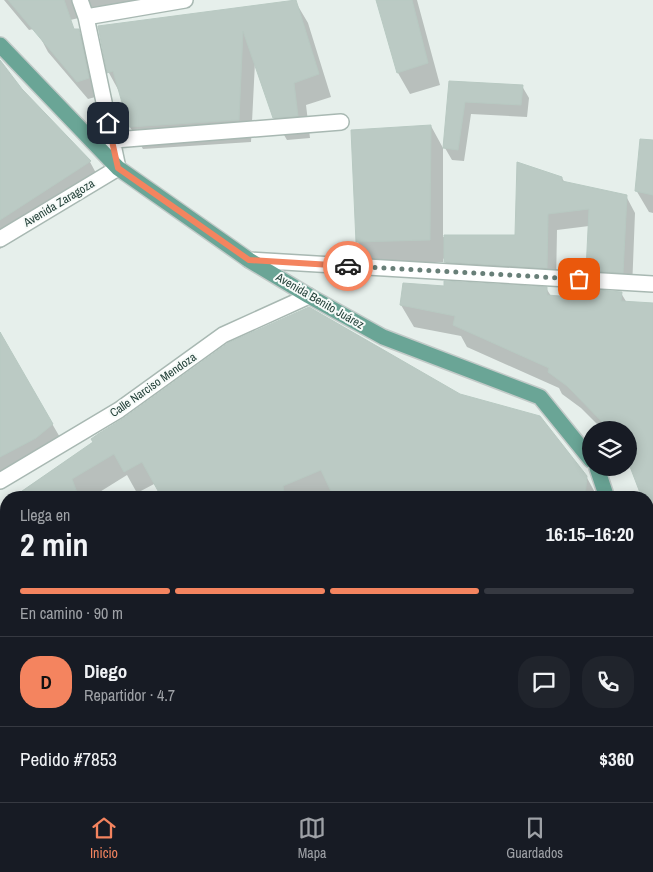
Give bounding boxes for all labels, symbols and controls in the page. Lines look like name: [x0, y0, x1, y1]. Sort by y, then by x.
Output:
pin: [87, 102, 129, 144]
icon: home: [94, 109, 122, 137]
street label: Avenida Zaragoza: [20, 175, 98, 231]
courier: [323, 241, 373, 291]
icon: car: [334, 252, 362, 280]
pin: [558, 258, 600, 300]
icon: bag: [565, 265, 593, 293]
street label: Avenida Benito Juárez: [272, 269, 367, 333]
street label: Calle Narciso Mendoza: [107, 349, 200, 421]
map controls: [582, 421, 637, 476]
button: layers: [582, 421, 637, 476]
text: Llega en: [20, 504, 70, 526]
text: 16:15–16:20: [546, 521, 634, 547]
text: 2 min: [20, 523, 89, 566]
text: En camino · 90 m: [20, 602, 123, 624]
button: chat: [518, 656, 570, 708]
button: phone: [582, 656, 634, 708]
text: Diego: [84, 658, 127, 684]
text: D: [40, 669, 52, 695]
text: Repartidor · 4.7: [84, 684, 175, 706]
text: Pedido #7853: [20, 746, 117, 772]
text: $360: [599, 746, 634, 772]
tab: Inicio: [90, 814, 118, 862]
tab: Mapa: [298, 814, 326, 862]
tab: Guardados: [506, 814, 563, 862]

